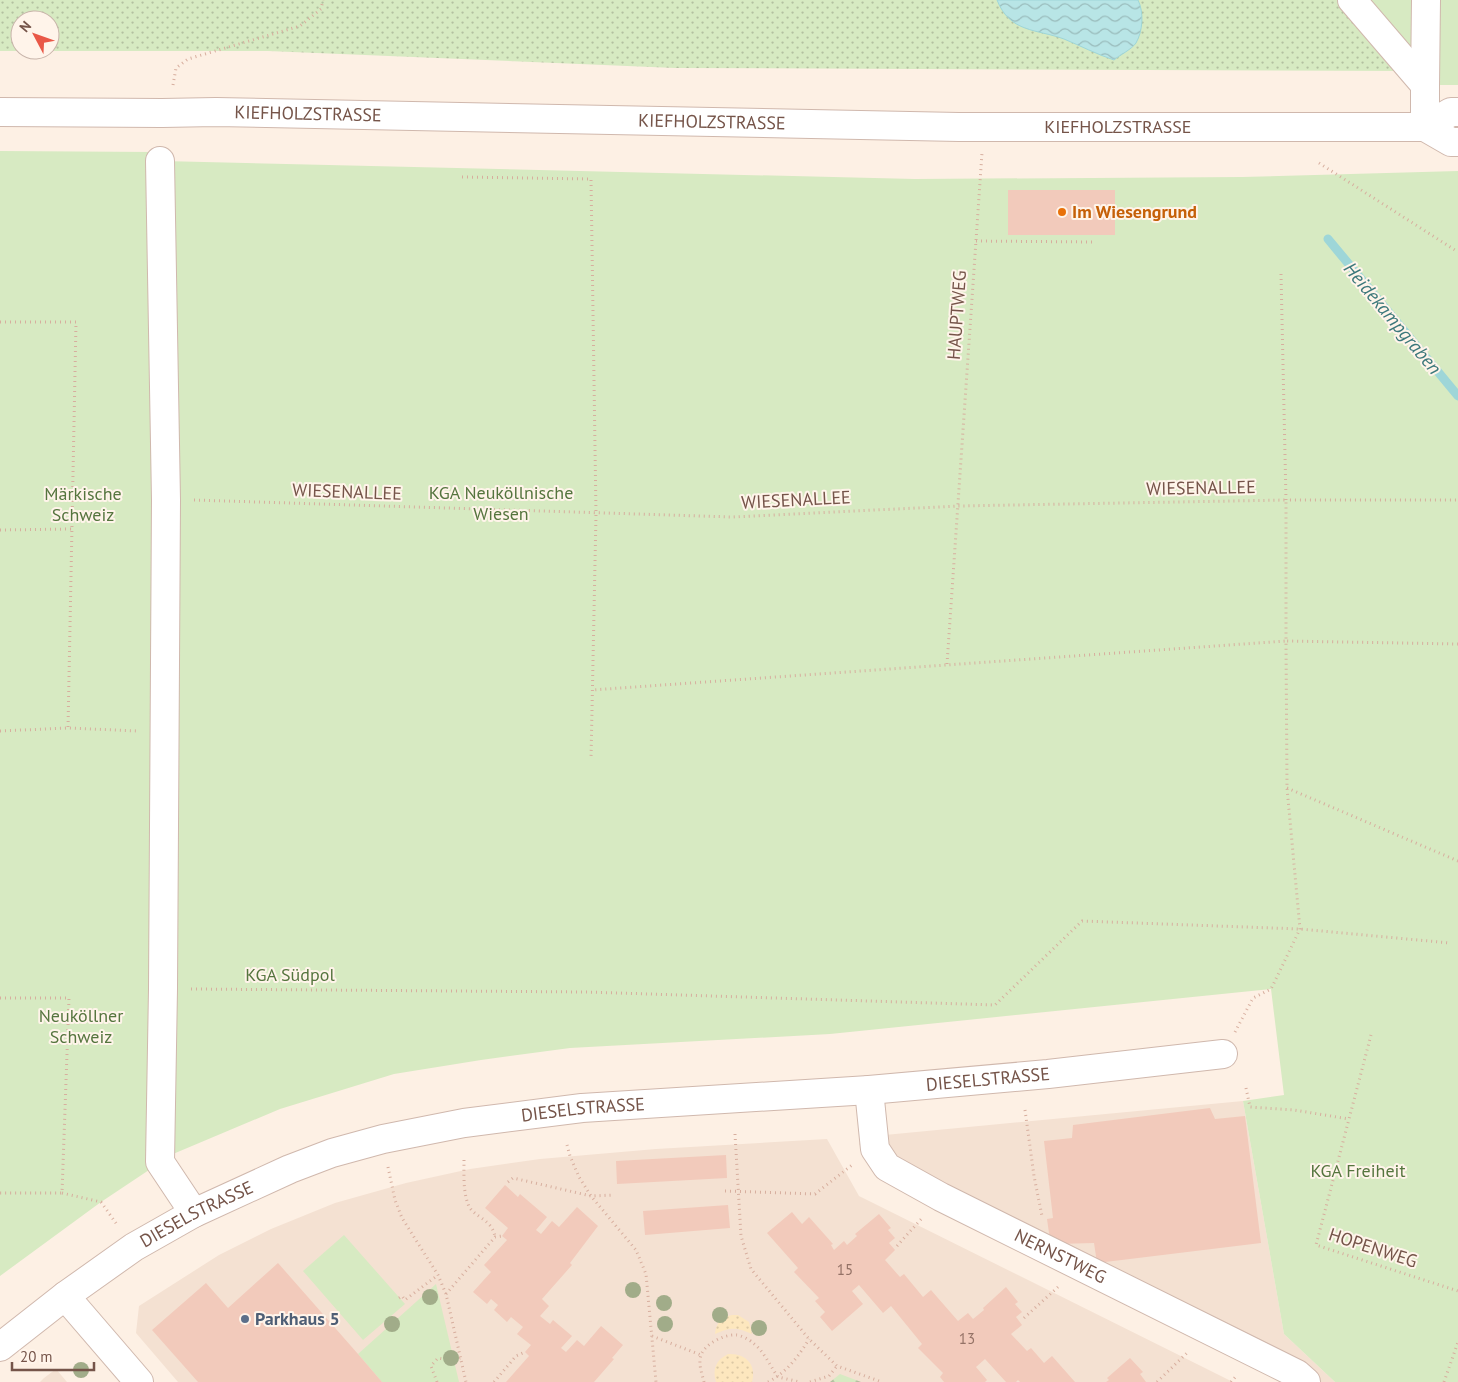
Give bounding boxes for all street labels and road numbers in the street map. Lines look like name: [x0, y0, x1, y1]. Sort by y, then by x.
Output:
street label: KIEFHOLZSTRASSE: [234, 100, 382, 126]
street label: KIEFHOLZSTRASSE: [638, 109, 786, 134]
street label: KIEFHOLZSTRASSE: [1044, 115, 1192, 138]
street label: HAUPTWEG: [942, 269, 971, 361]
street label: WIESENALLEE: [1146, 475, 1256, 500]
street label: WIESENALLEE: [292, 478, 402, 505]
street label: WIESENALLEE: [741, 485, 851, 514]
street label: DIESELSTRASSE: [925, 1062, 1051, 1096]
street label: DIESELSTRASSE: [520, 1092, 646, 1127]
street label: DIESELSTRASSE: [136, 1175, 257, 1252]
street label: HOPENWEG: [1326, 1222, 1420, 1273]
street label: NERNSTWEG: [1011, 1223, 1110, 1288]

